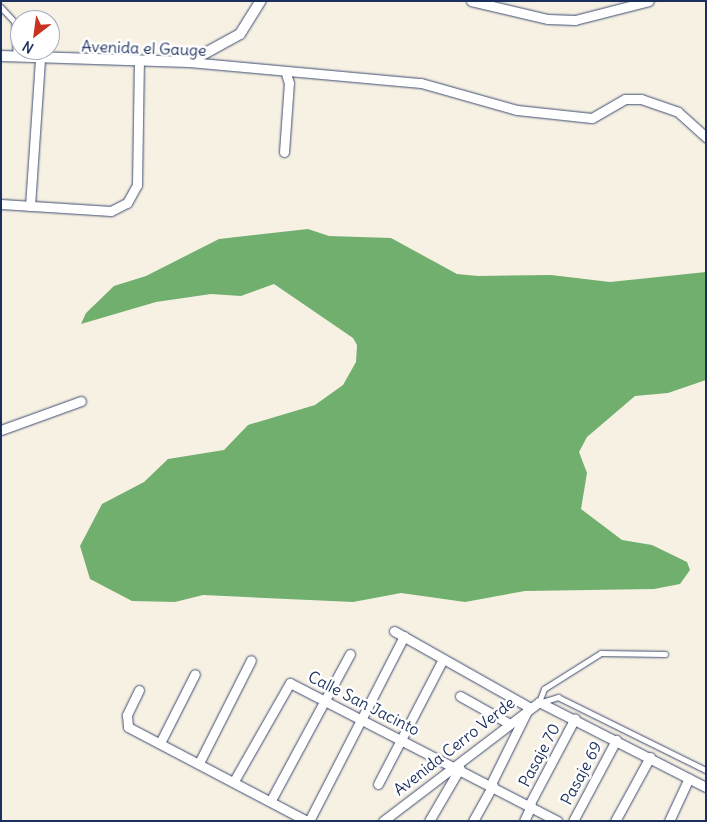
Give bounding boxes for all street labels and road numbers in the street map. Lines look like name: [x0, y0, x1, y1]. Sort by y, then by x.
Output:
street label: Avenida el Gauge: [81, 36, 207, 60]
street label: Calle San Jacinto: [305, 667, 423, 739]
street label: Avenida Cerro Verde: [390, 693, 518, 799]
street label: Pasaje 70: [514, 720, 564, 790]
street label: Pasaje 69: [556, 738, 606, 808]

